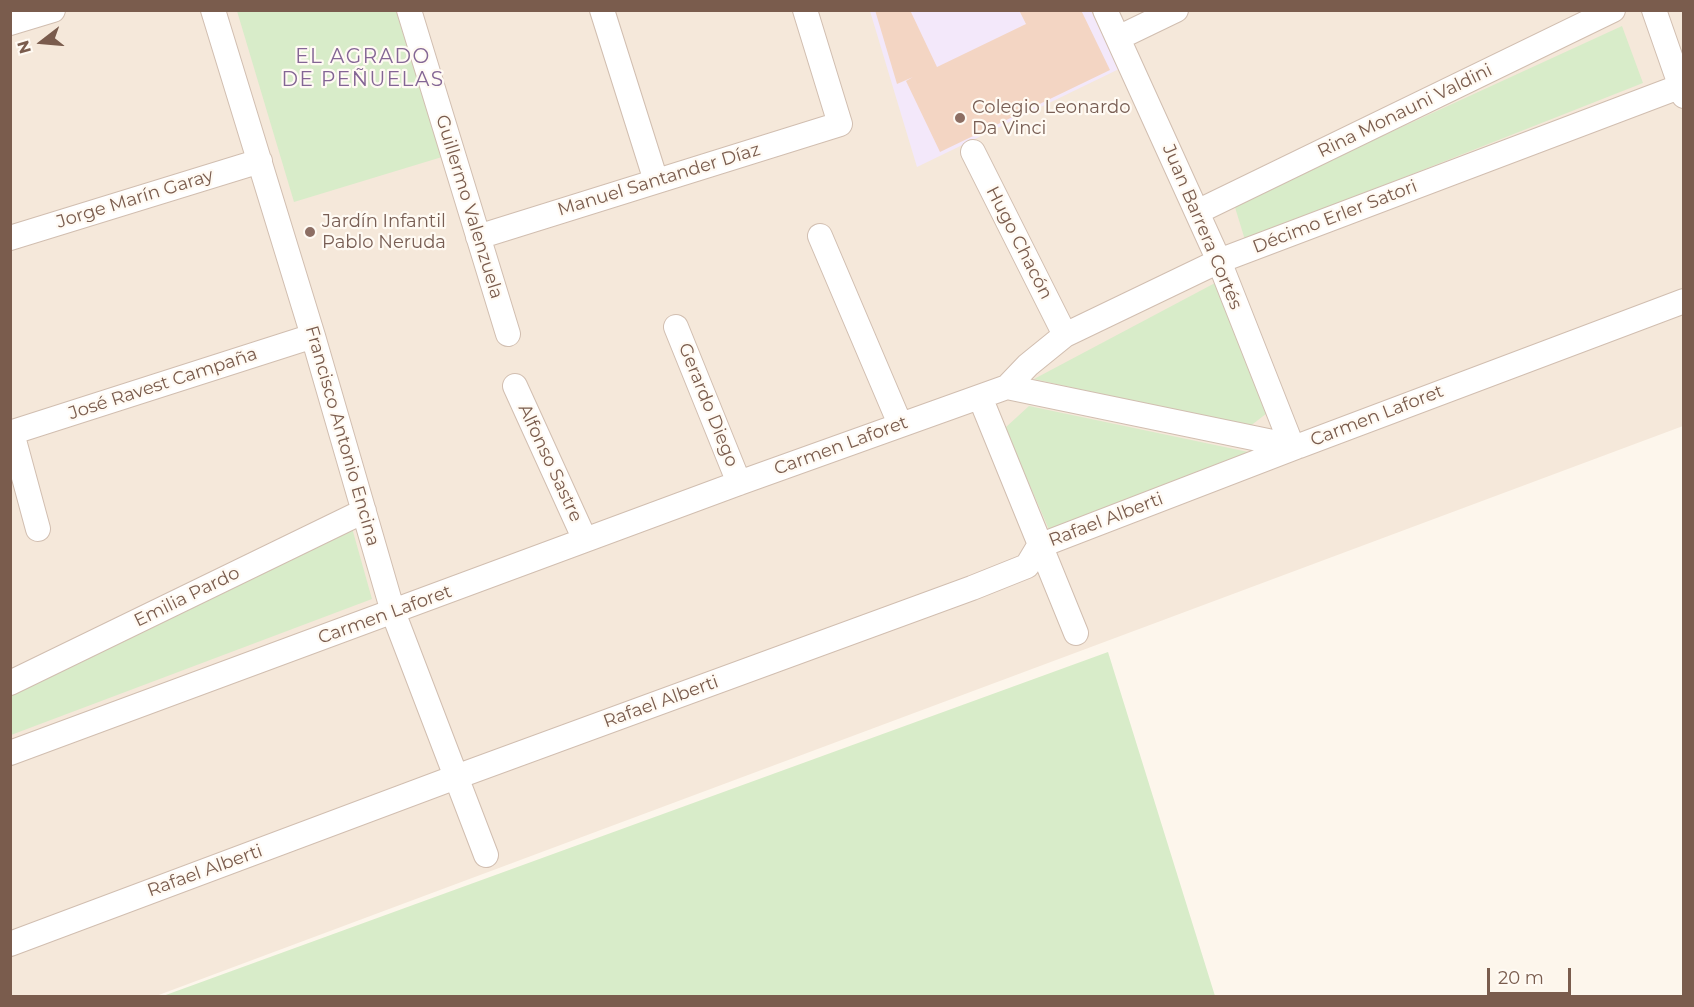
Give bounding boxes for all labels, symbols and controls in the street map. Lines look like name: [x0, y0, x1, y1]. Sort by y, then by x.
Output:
north arrow: [12, 12, 72, 72]
text: N: [13, 38, 35, 56]
district label: EL AGRADO DE PEÑUELAS: [281, 45, 445, 92]
street label: Rina Monauni Valdini: [1314, 59, 1496, 163]
place label: Colegio Leonardo Da Vinci: [972, 97, 1130, 140]
marker: Colegio Leonardo Da Vinci: [953, 111, 967, 125]
street label: Guillermo Valenzuela: [431, 112, 507, 302]
street label: Manuel Santander Díaz: [555, 139, 763, 221]
street label: Juan Barrera Cortés: [1157, 141, 1247, 313]
street label: Jorge Marín Garay: [54, 165, 216, 233]
street label: Décimo Erler Satori: [1250, 176, 1420, 258]
street label: Hugo Chacón: [981, 183, 1057, 303]
place label: Jardín Infantil Pablo Neruda: [322, 211, 446, 254]
marker: Jardín Infantil Pablo Neruda: [303, 225, 317, 239]
street label: Francisco Antonio Encina: [300, 323, 384, 549]
street label: Gerardo Diego: [673, 340, 743, 470]
street label: José Ravest Campaña: [66, 343, 260, 425]
street label: Carmen Laforet: [1307, 381, 1447, 451]
street label: Alfonso Sastre: [513, 401, 587, 525]
street label: Carmen Laforet: [771, 412, 911, 480]
street label: Rafael Alberti: [1046, 488, 1166, 552]
street label: Emilia Pardo: [131, 562, 243, 632]
street label: Carmen Laforet: [315, 581, 455, 649]
street label: Rafael Alberti: [600, 671, 722, 733]
street label: Rafael Alberti: [144, 840, 266, 902]
scale bar: [1490, 956, 1574, 994]
text: 20 m: [1498, 967, 1544, 989]

